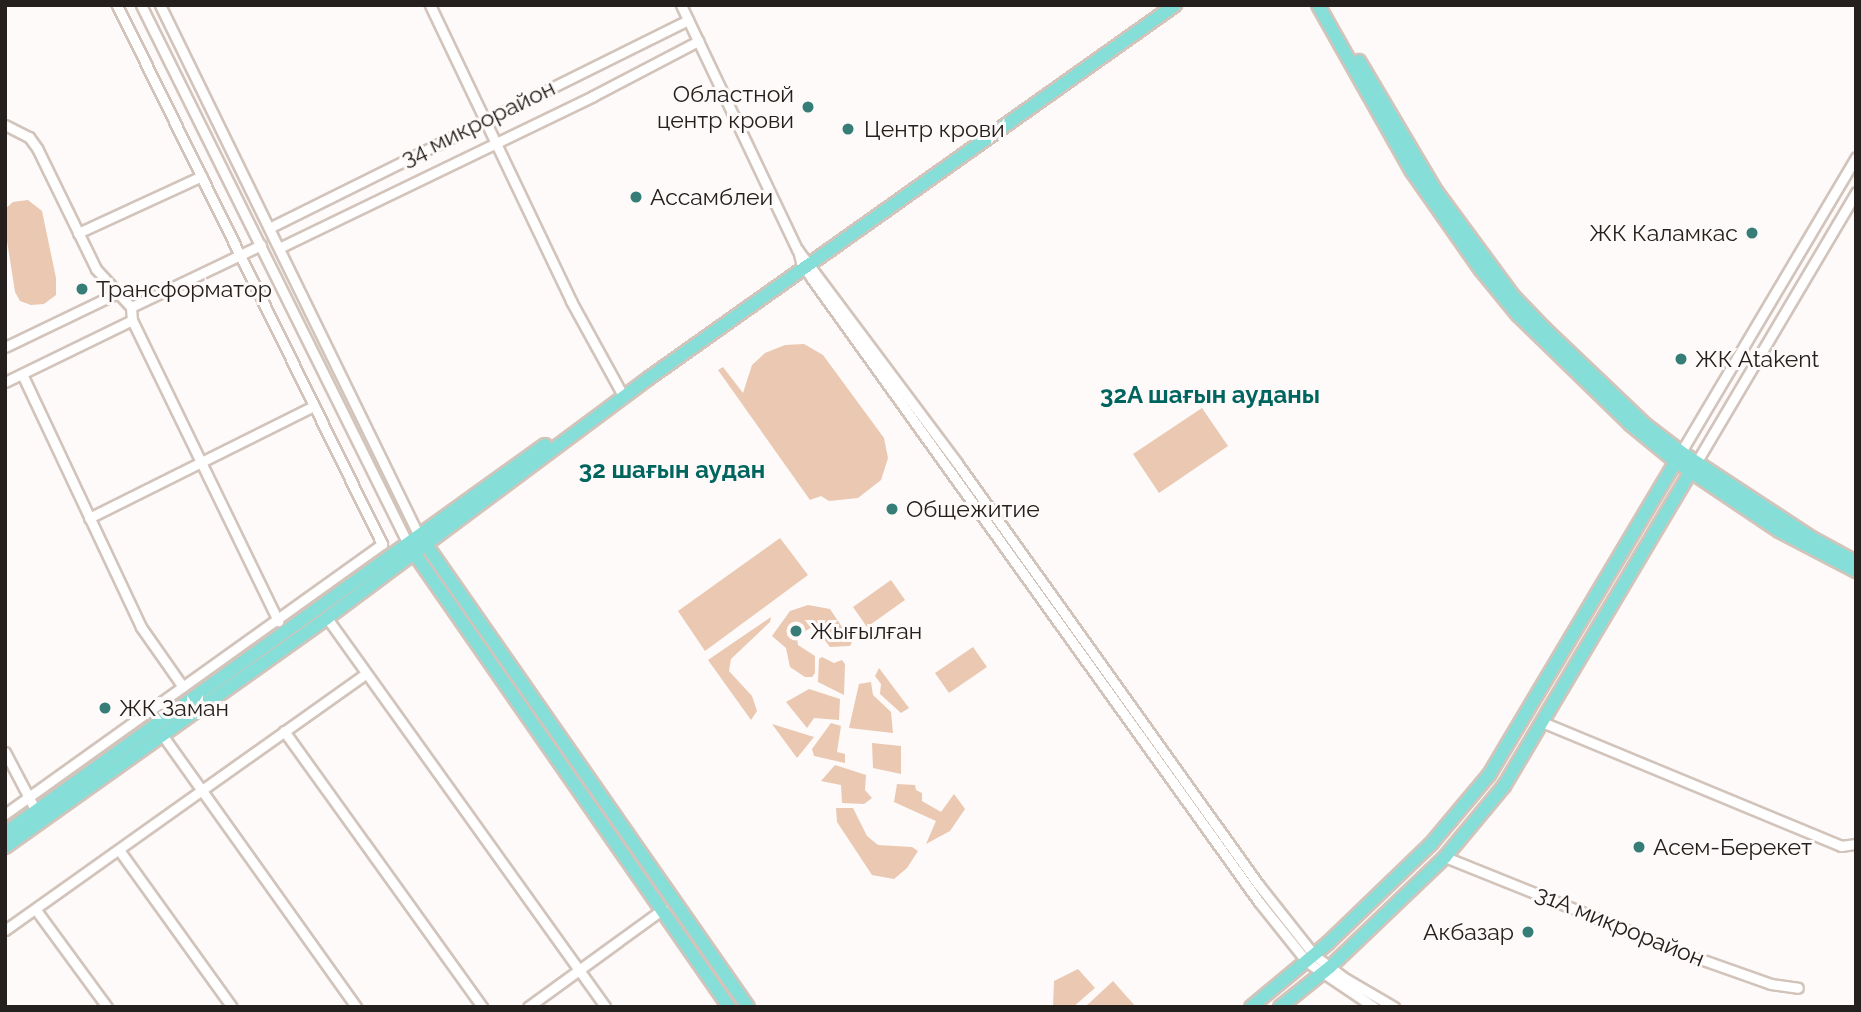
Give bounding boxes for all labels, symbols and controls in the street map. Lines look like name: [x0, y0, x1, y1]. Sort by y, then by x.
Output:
street label: 34 микрорайон: [397, 74, 559, 172]
place label: Областной центр крови: [657, 80, 794, 134]
marker: Областной центр крови: [800, 99, 816, 115]
place label: Центр крови: [864, 115, 1005, 143]
marker: Центр крови: [838, 119, 858, 139]
place label: Ассамблеи: [650, 183, 773, 211]
marker: Ассамблеи: [628, 189, 644, 205]
place label: ЖК Каламкас: [1589, 219, 1738, 247]
marker: ЖК Каламкас: [1744, 225, 1760, 241]
place label: Трансформатор: [96, 275, 272, 303]
marker: Трансформатор: [74, 281, 90, 297]
place label: ЖК Atakent: [1695, 345, 1819, 373]
marker: ЖК Atakent: [1673, 351, 1689, 367]
district label: 32А шағын ауданы: [1100, 381, 1320, 409]
district label: 32 шағын аудан: [579, 456, 765, 484]
place label: Общежитие: [906, 495, 1040, 523]
marker: Общежитие: [884, 501, 900, 517]
place label: Жығылған: [810, 617, 922, 645]
marker: Жығылған: [788, 623, 804, 639]
place label: ЖК Заман: [119, 694, 229, 722]
marker: ЖК Заман: [97, 700, 113, 716]
place label: Асем-Берекет: [1653, 833, 1812, 861]
marker: Асем-Берекет: [1631, 839, 1647, 855]
street label: 31А микрорайон: [1531, 879, 1709, 973]
place label: Акбазар: [1423, 918, 1514, 946]
marker: Акбазар: [1520, 924, 1536, 940]

